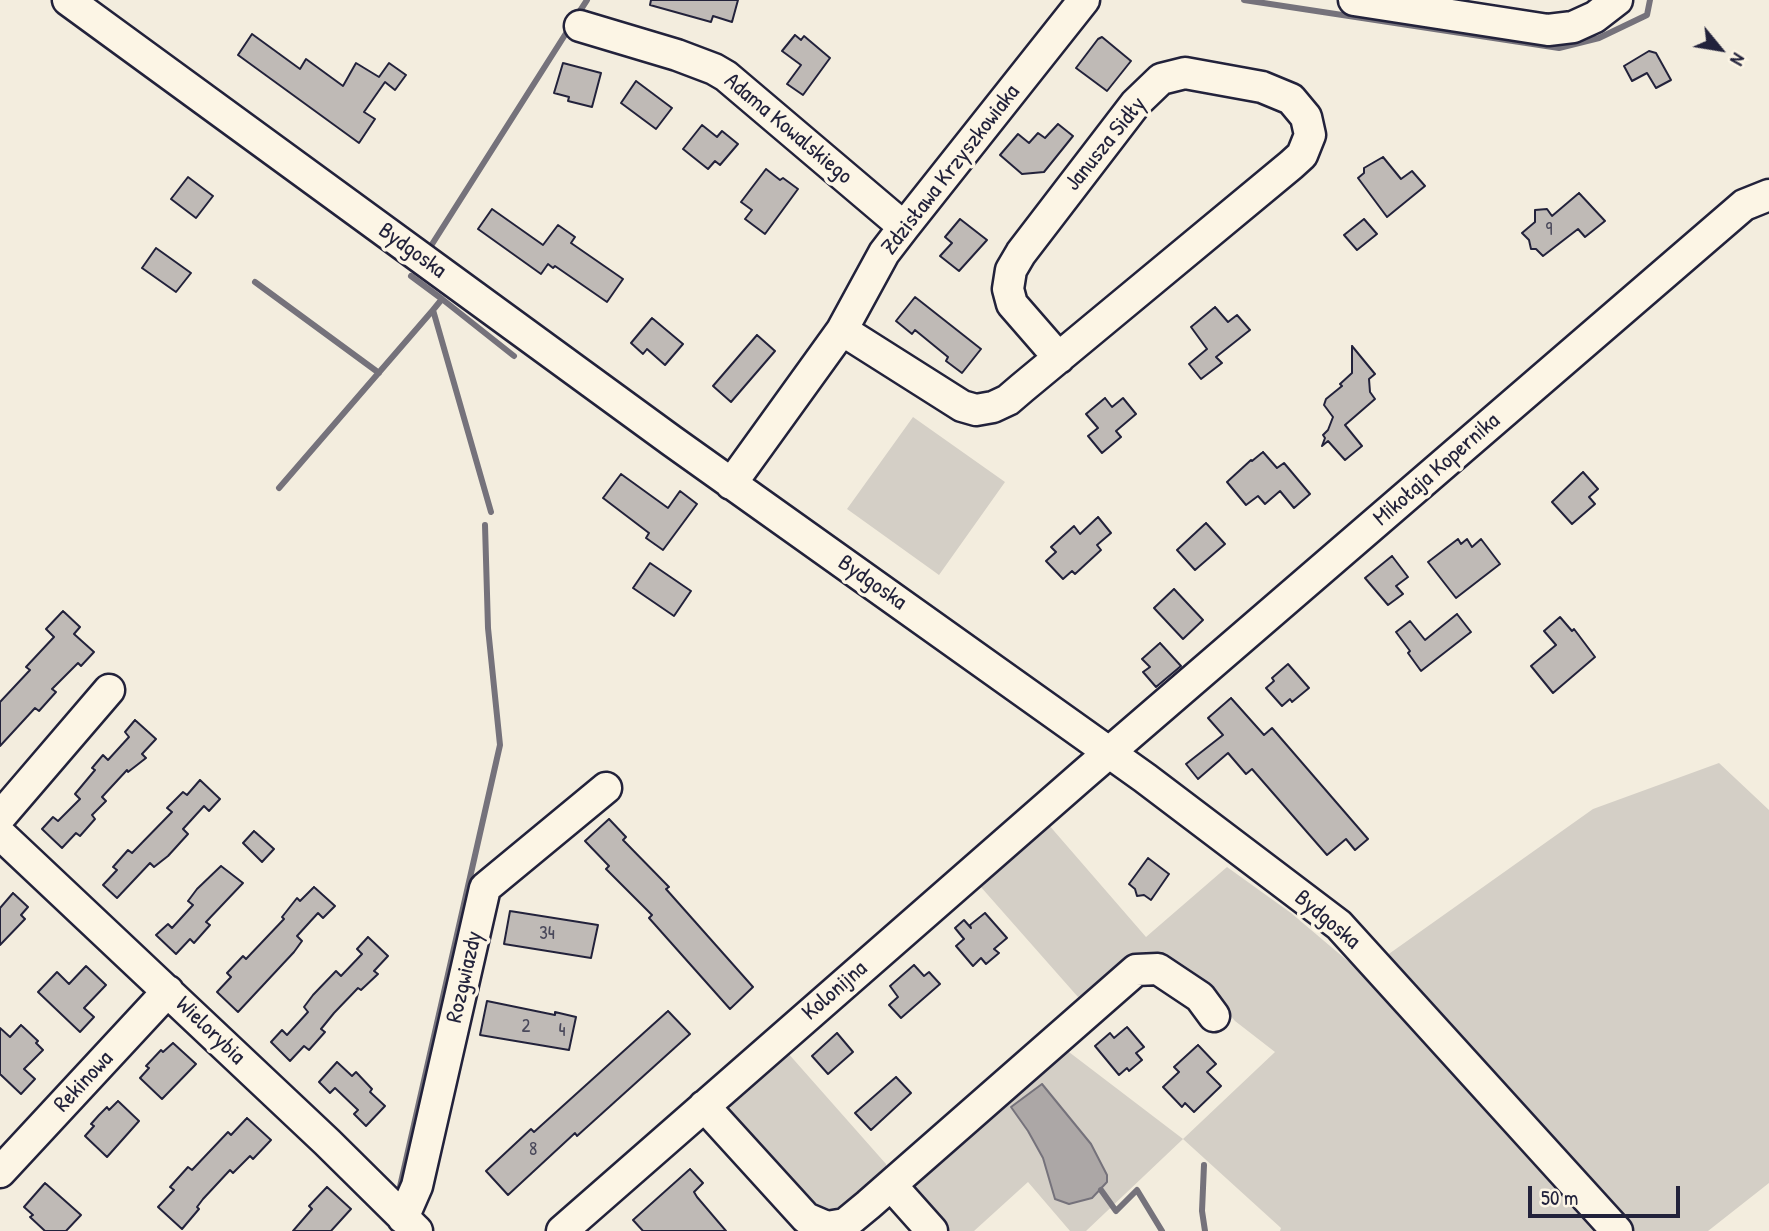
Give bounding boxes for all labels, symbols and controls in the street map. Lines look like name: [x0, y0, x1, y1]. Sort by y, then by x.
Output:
north arrow: [1685, 14, 1755, 84]
text: N: [1724, 49, 1752, 70]
street label: Adama Kowalskiego: [718, 68, 858, 190]
street label: Zdzisława Krzyszkowiaka: [876, 79, 1026, 261]
street label: Janusza Sidły: [1060, 91, 1152, 197]
street label: Bydgoska: [373, 217, 451, 285]
house number: 9: [1546, 219, 1552, 241]
street label: Mikołaja Kopernika: [1368, 408, 1506, 532]
street label: Bydgoska: [832, 550, 912, 616]
street label: Bydgoska: [1289, 885, 1365, 955]
house number: 34: [539, 923, 555, 945]
street label: Rozgwiazdy: [441, 929, 489, 1025]
street label: Kolonijna: [797, 955, 873, 1027]
street label: Wielorybia: [169, 991, 251, 1071]
house number: 2: [522, 1016, 530, 1038]
house number: 4: [558, 1020, 566, 1042]
street label: Rekinowa: [49, 1046, 119, 1118]
house number: 8: [529, 1139, 537, 1161]
scale bar: [1531, 1172, 1683, 1216]
text: 50 m: [1541, 1183, 1578, 1212]

